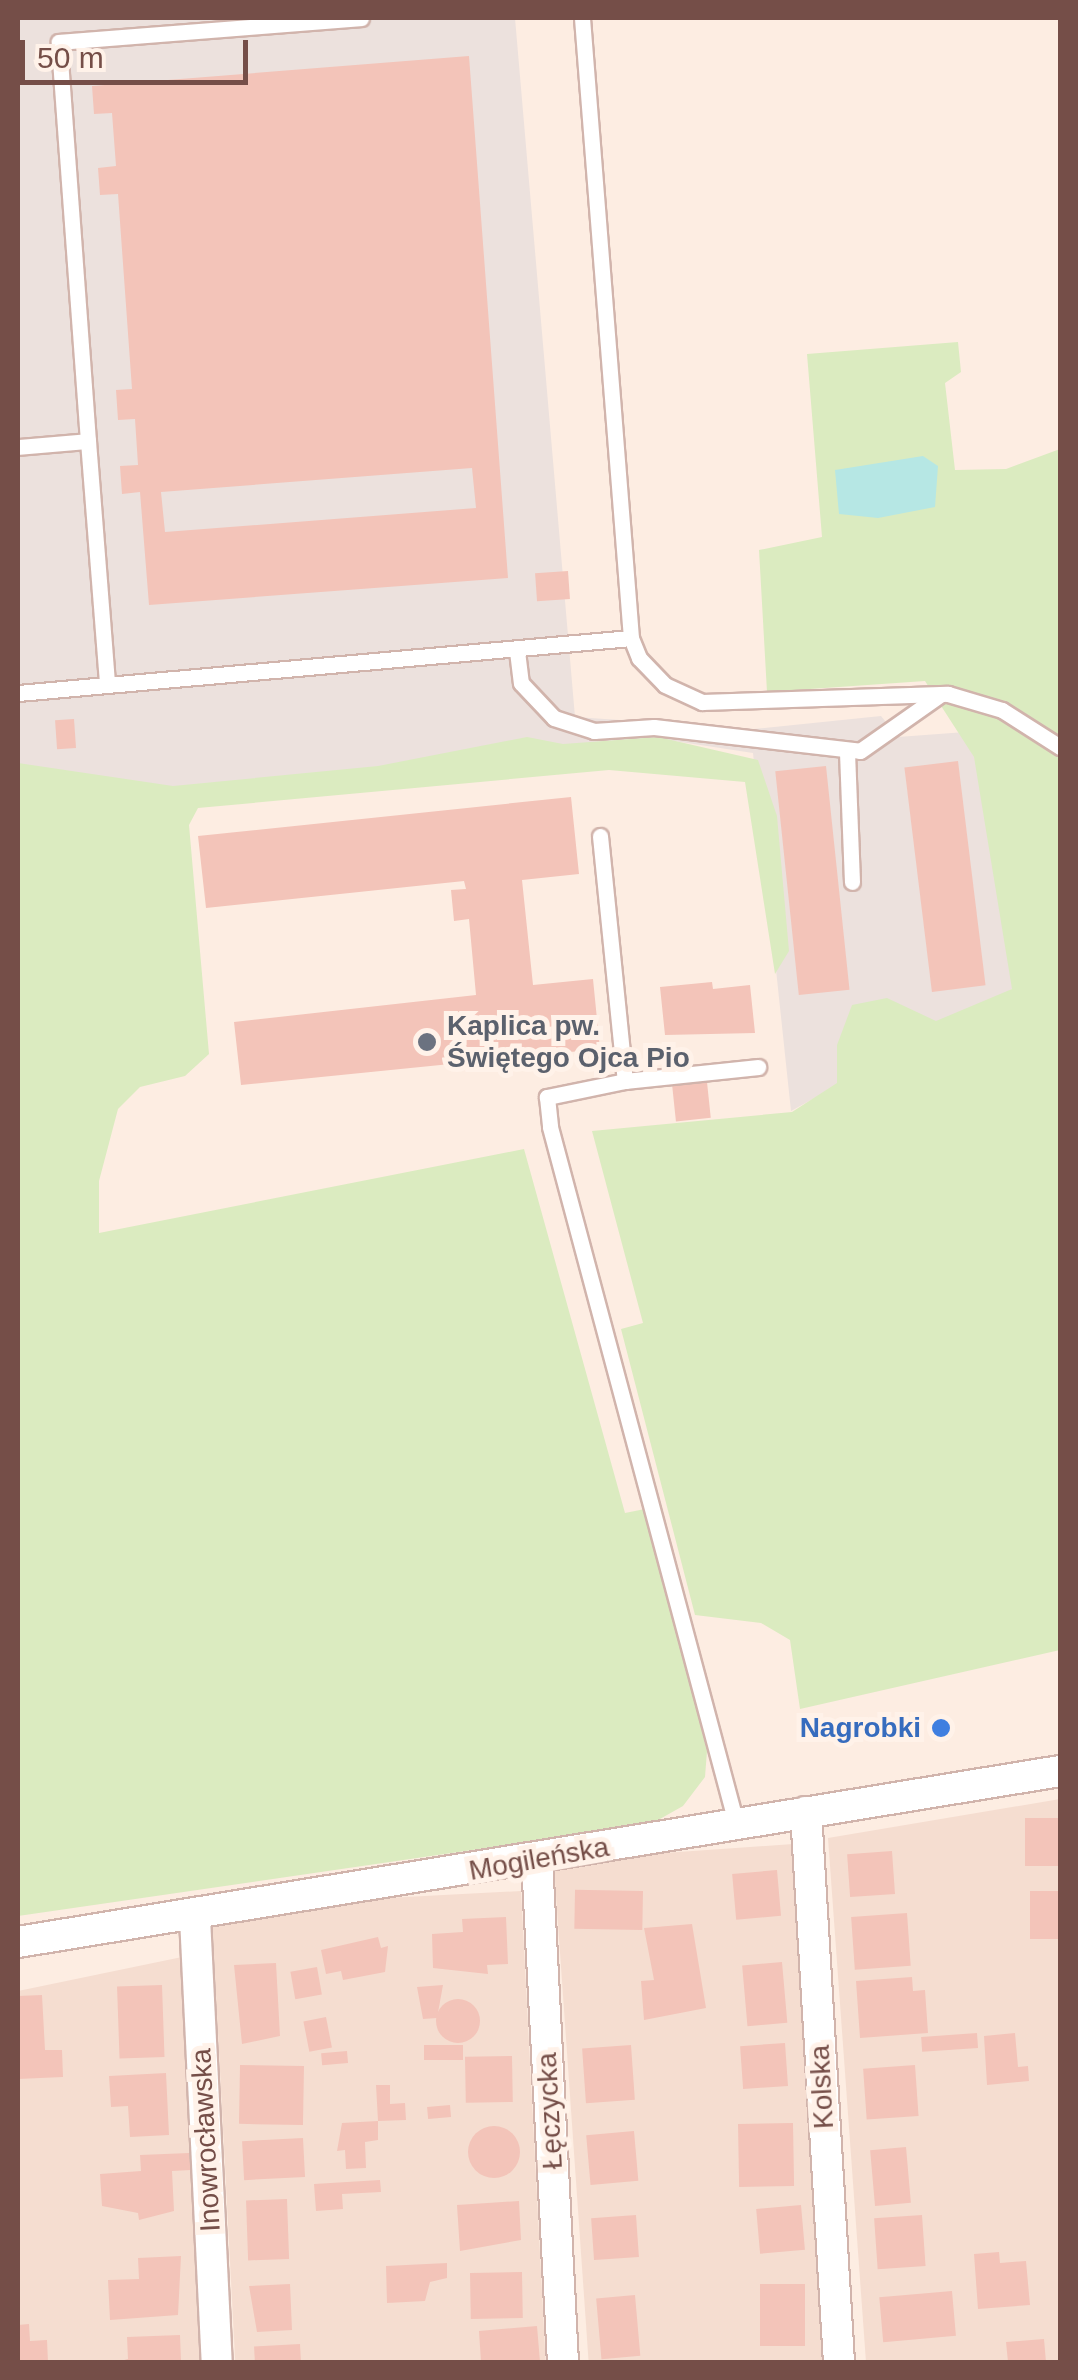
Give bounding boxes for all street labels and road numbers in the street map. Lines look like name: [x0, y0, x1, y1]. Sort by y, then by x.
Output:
street label: Mogileńska: [466, 1830, 612, 1888]
street label: Kolska: [803, 2044, 841, 2130]
street label: Inowrocławska: [184, 2047, 228, 2233]
street label: Łęczycka: [530, 2052, 570, 2170]

